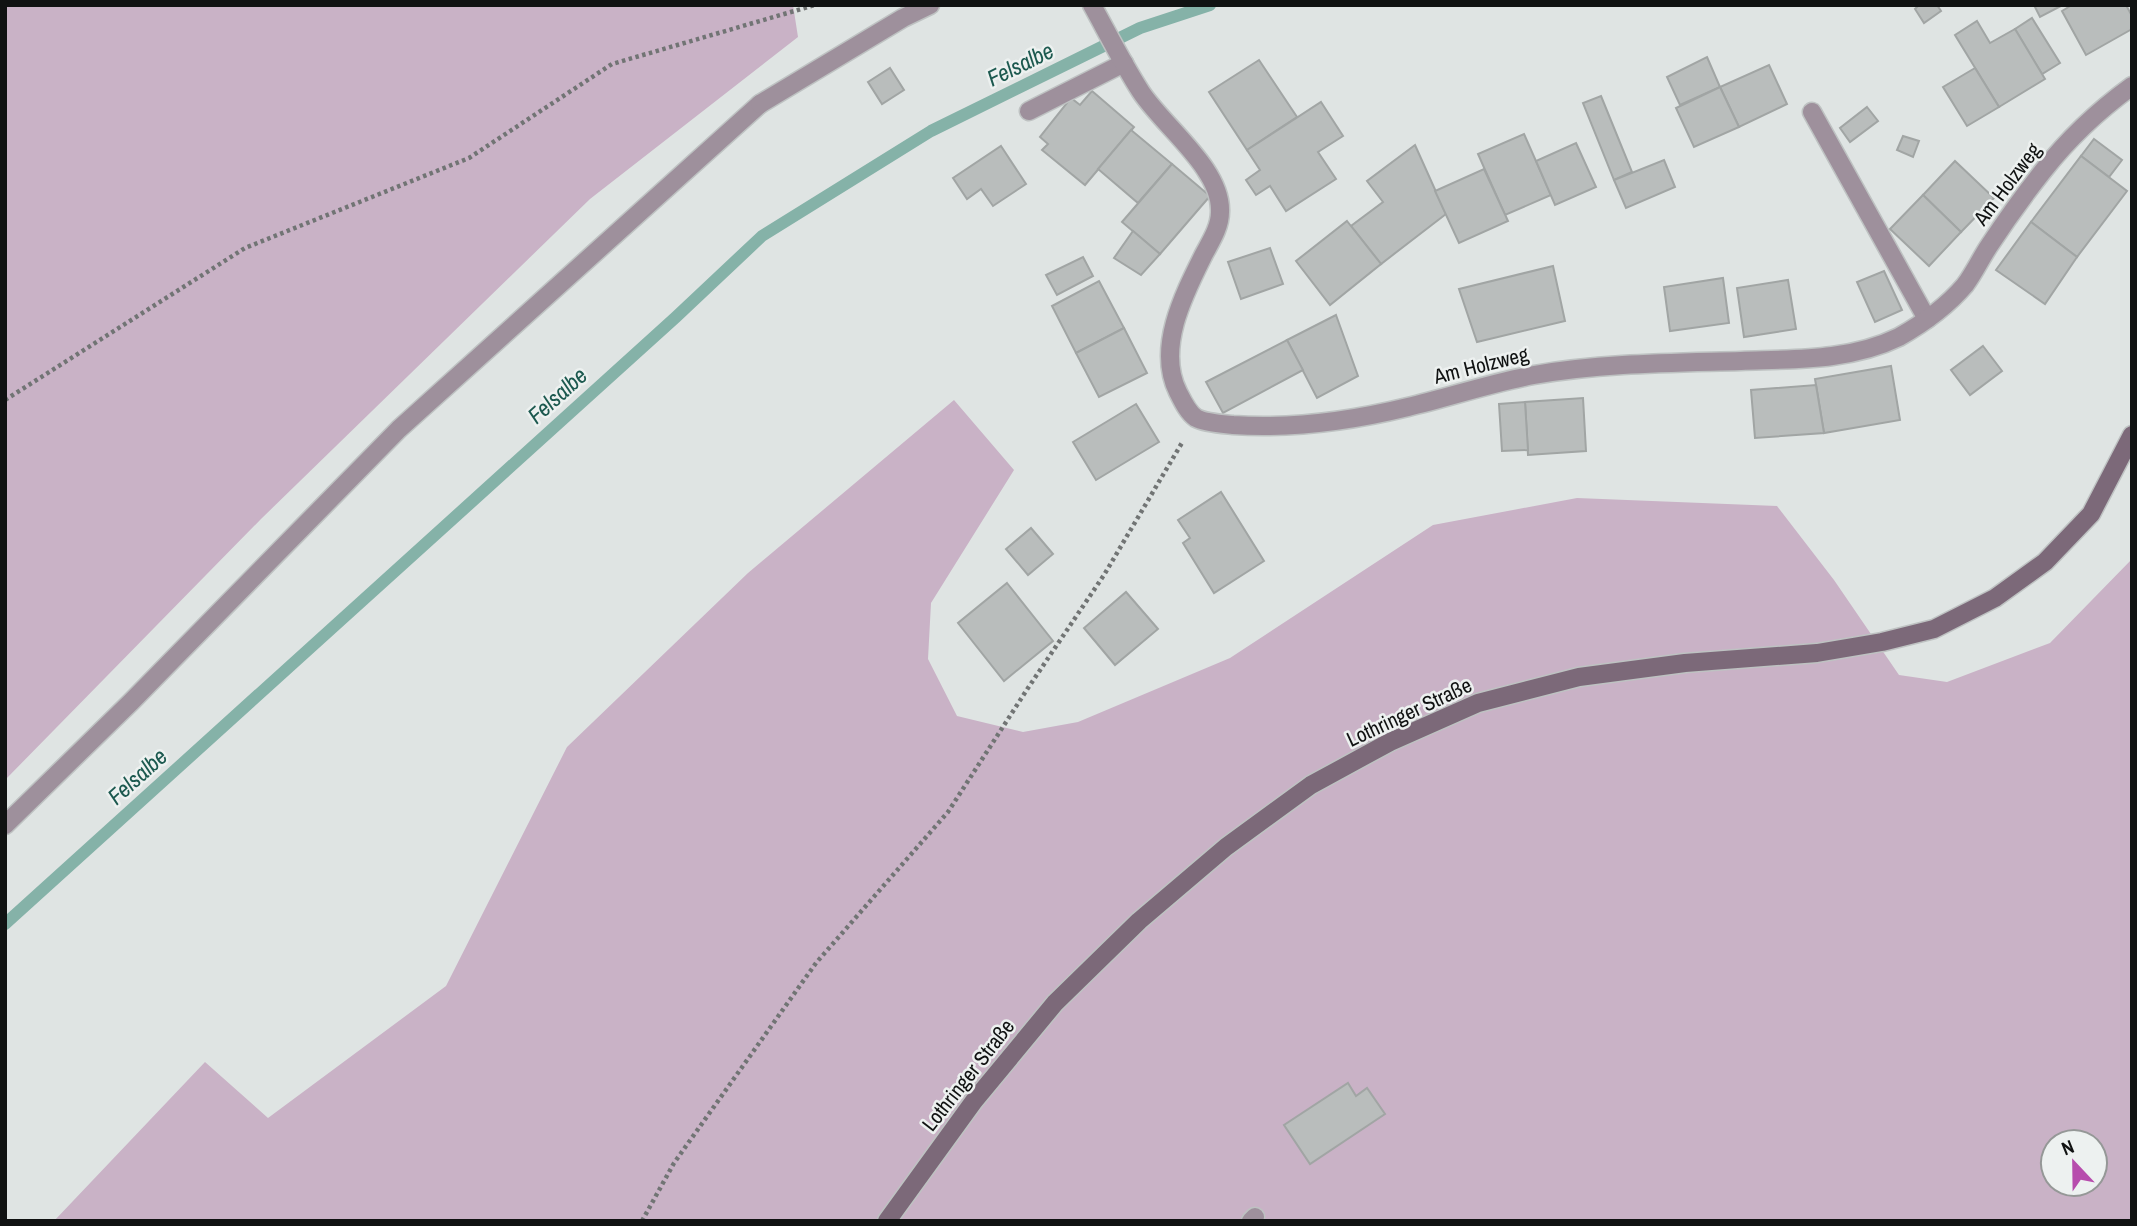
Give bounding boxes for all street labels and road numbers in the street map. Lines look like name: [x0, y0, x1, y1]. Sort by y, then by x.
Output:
street label: Am Holzweg: [1966, 136, 2048, 232]
street label: Am Holzweg: [1430, 339, 1532, 391]
street label: Lothringer Straße: [1342, 670, 1476, 754]
street label: Lothringer Straße: [915, 1013, 1021, 1137]

